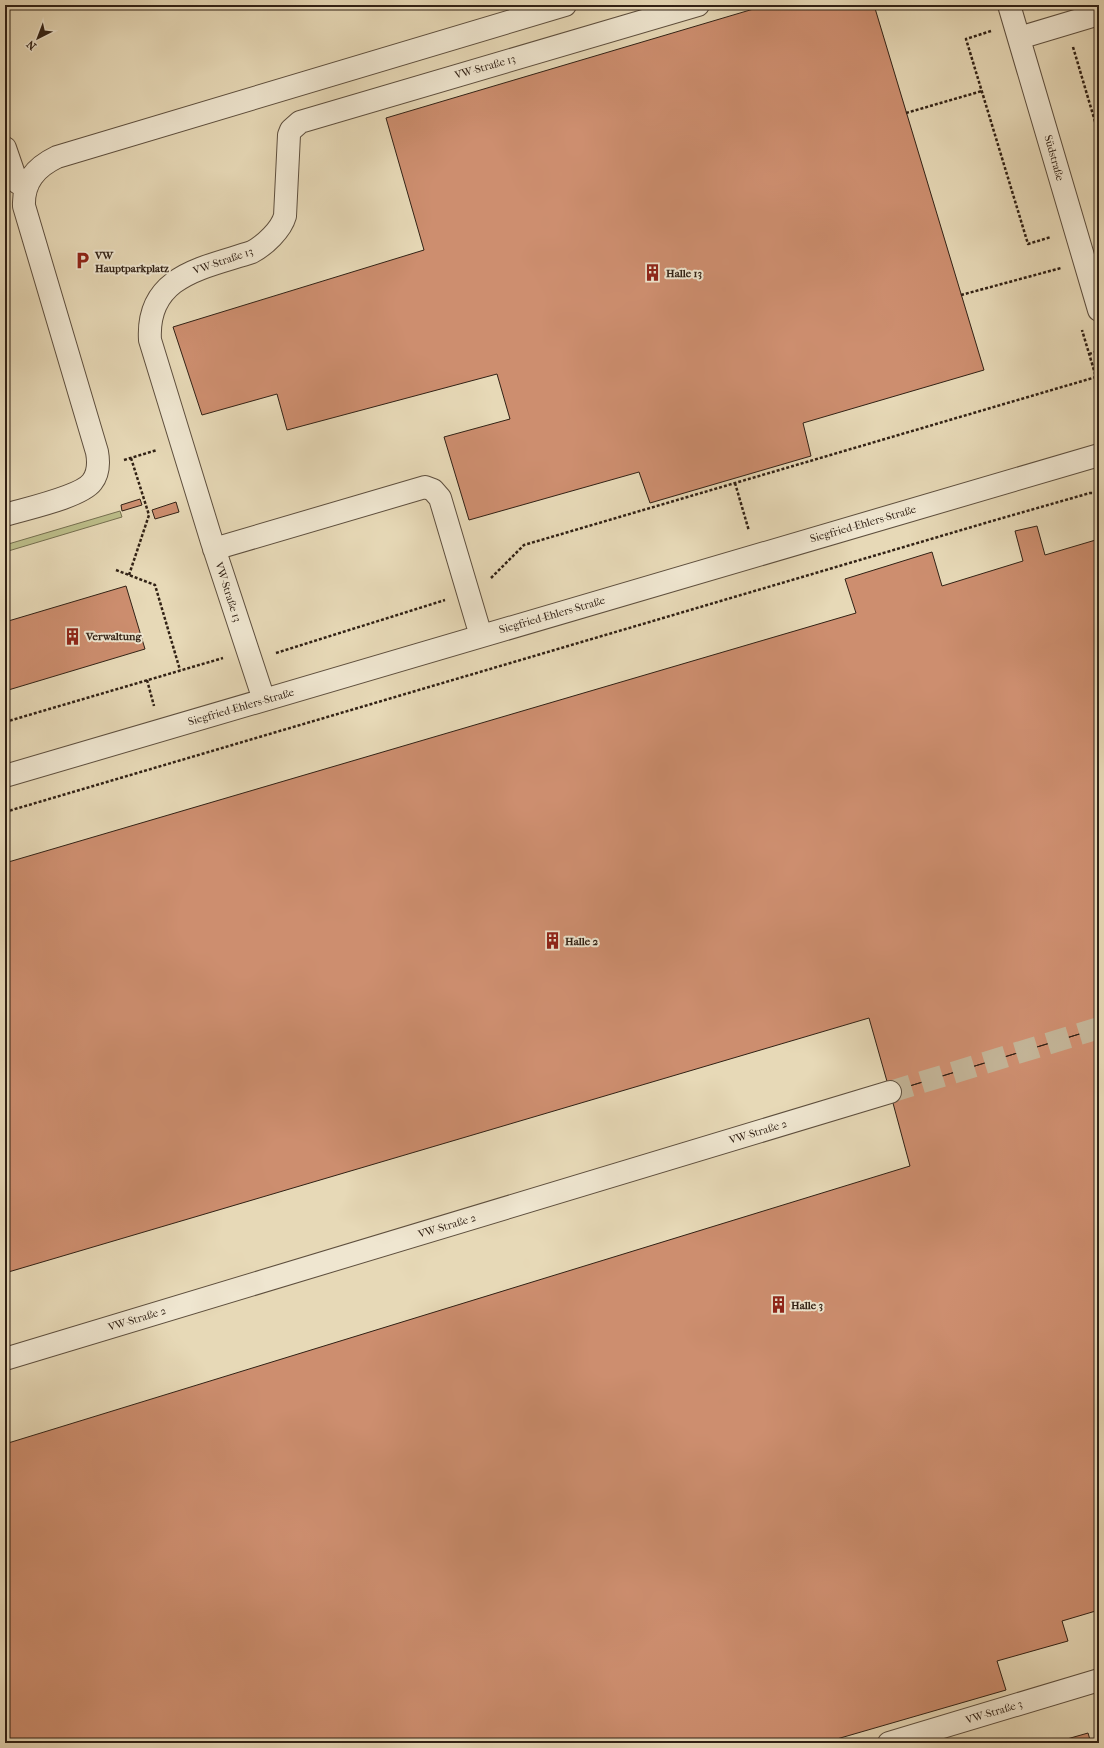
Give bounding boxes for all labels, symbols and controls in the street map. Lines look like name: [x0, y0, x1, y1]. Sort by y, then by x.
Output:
north arrow: [18, 18, 58, 58]
text: N: [24, 37, 39, 53]
street label: VW-Straße 13: [452, 52, 517, 82]
street label: Südstraße: [1041, 134, 1067, 183]
street label: VW-Straße 13: [190, 245, 255, 278]
place label: VW Hauptparkplatz: [94, 249, 169, 275]
parking icon: VW Hauptparkplatz: [72, 251, 92, 271]
building icon: Halle 13: [643, 263, 663, 283]
place label: Halle 13: [666, 267, 703, 280]
street label: Siegfried-Ehlers-Straße: [808, 502, 918, 545]
street label: VW-Straße 13: [212, 559, 244, 624]
street label: Siegfried-Ehlers-Straße: [497, 593, 607, 636]
building icon: Verwaltung: [63, 626, 83, 646]
place label: Verwaltung: [85, 630, 142, 643]
street label: Siegfried-Ehlers-Straße: [186, 685, 296, 728]
building icon: Halle 2: [542, 931, 562, 951]
place label: Halle 2: [565, 935, 599, 948]
street label: VW-Straße 2: [727, 1117, 789, 1147]
street label: VW-Straße 2: [416, 1211, 478, 1241]
building icon: Halle 3: [768, 1295, 788, 1315]
place label: Halle 3: [791, 1299, 824, 1312]
street label: VW-Straße 2: [106, 1304, 168, 1334]
street label: VW-Straße 3: [963, 1697, 1024, 1727]

